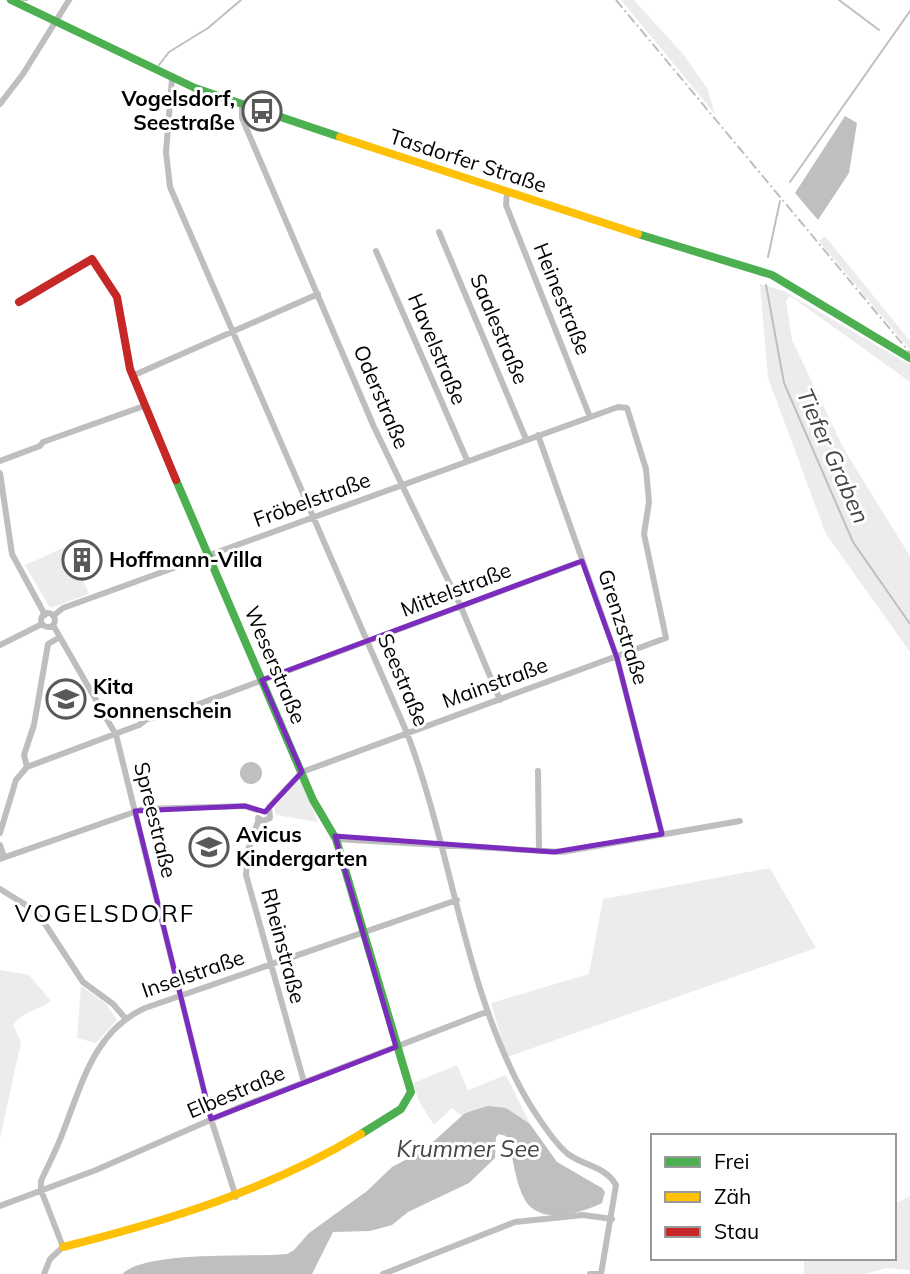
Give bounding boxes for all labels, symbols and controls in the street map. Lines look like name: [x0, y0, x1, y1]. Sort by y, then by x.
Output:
place label: Vogelsdorf, Seestraße: [120, 85, 235, 135]
bus stop icon: Vogelsdorf, Seestraße: [241, 90, 283, 132]
street label: Tasdorfer Straße: [387, 122, 550, 198]
street label: Heinestraße: [529, 239, 597, 359]
street label: Saalestraße: [465, 270, 535, 388]
street label: Havelstraße: [403, 289, 473, 408]
street label: Oderstraße: [348, 341, 415, 452]
water label: Tiefer Graben: [791, 384, 876, 528]
street label: Fröbelstraße: [250, 466, 374, 532]
building icon: Hoffmann-Villa: [61, 539, 103, 581]
place label: Hoffmann-Villa: [109, 546, 263, 572]
street label: Mittelstraße: [397, 556, 515, 622]
street label: Grenzstraße: [593, 566, 655, 688]
street label: Weserstraße: [239, 602, 312, 727]
street label: Seestraße: [373, 629, 435, 730]
street label: Mainstraße: [438, 651, 551, 713]
place label: Kita Sonnenschein: [93, 673, 232, 723]
school or university icon: Kita Sonnenschein: [45, 678, 87, 720]
street label: Spreestraße: [129, 759, 183, 880]
place label: Avicus Kindergarten: [236, 821, 368, 871]
school or university icon: Avicus Kindergarten: [188, 826, 230, 868]
street label: Rheinstraße: [256, 885, 312, 1006]
district label: VOGELSDORF: [15, 898, 195, 928]
street label: Inselstraße: [138, 943, 248, 1003]
street label: Elbestraße: [183, 1059, 289, 1123]
water label: Krummer See: [397, 1134, 539, 1163]
legend: [651, 1134, 896, 1260]
text: Frei: [714, 1148, 750, 1174]
text: Zäh: [714, 1183, 751, 1209]
text: Stau: [714, 1218, 759, 1244]

